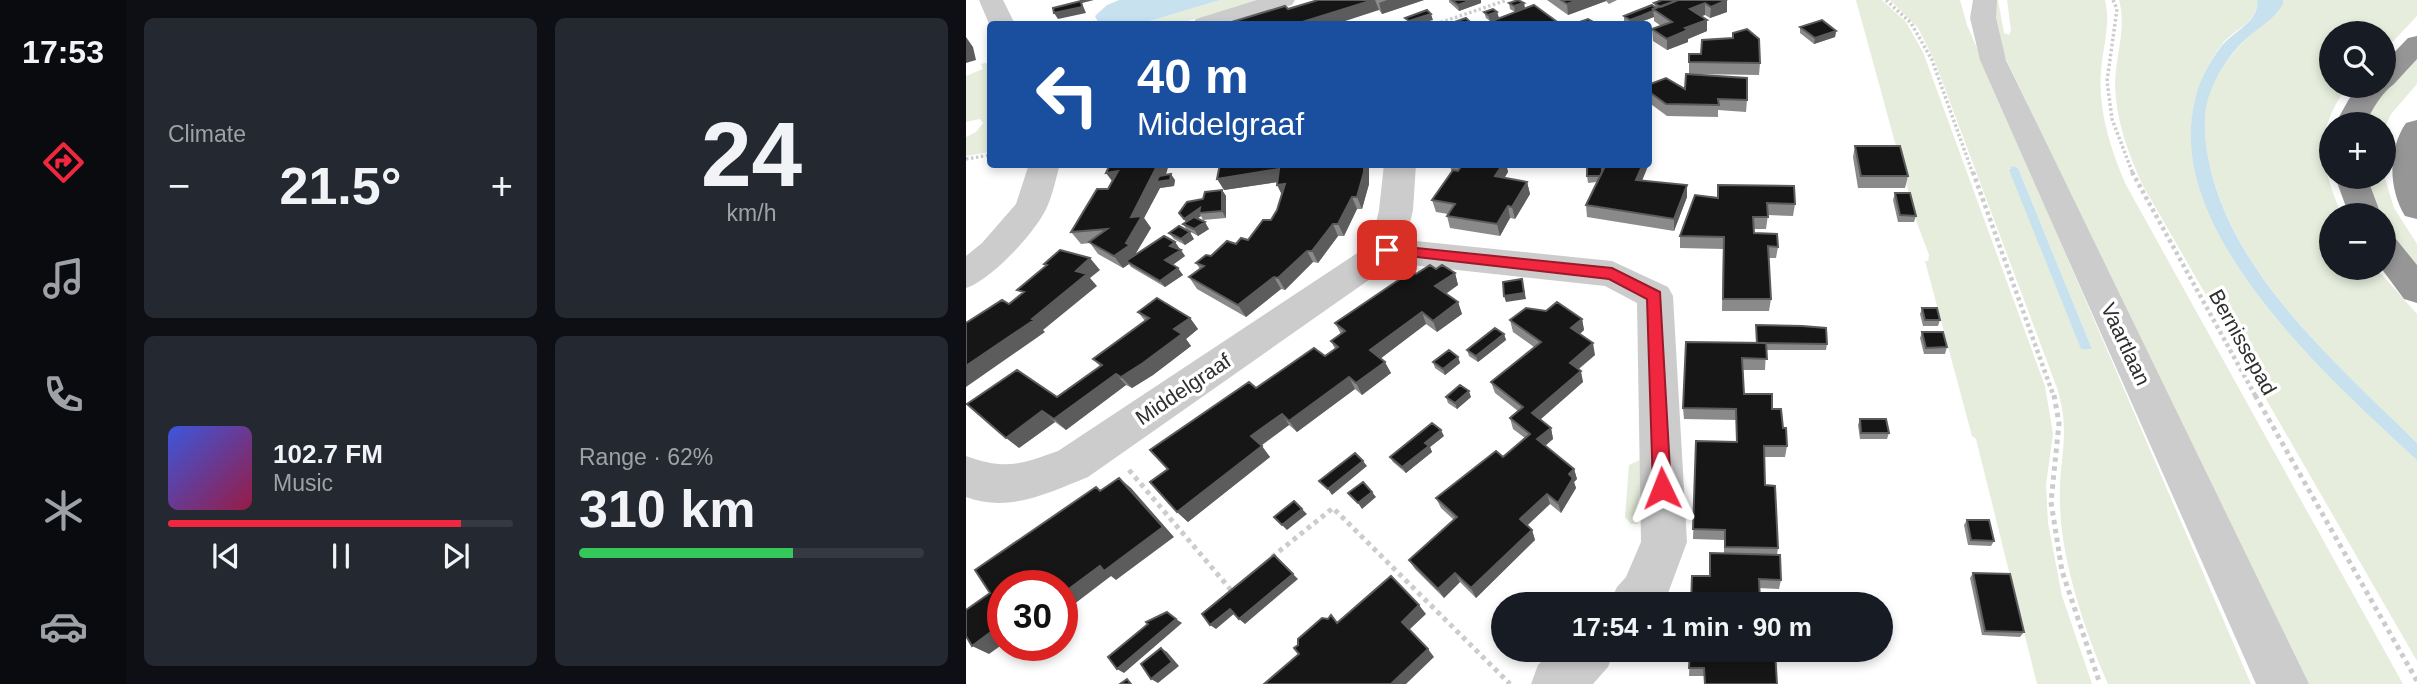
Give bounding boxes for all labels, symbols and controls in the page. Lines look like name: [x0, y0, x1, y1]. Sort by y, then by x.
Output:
map controls: [2319, 21, 2396, 280]
button: search: [2319, 21, 2396, 98]
text: 17:53: [22, 34, 104, 70]
icon: left: [1022, 49, 1113, 140]
text: 40 m: [1137, 49, 1249, 103]
text: 24: [701, 104, 802, 205]
text: Middelgraaf: [1137, 106, 1304, 142]
button: +: [2319, 112, 2396, 189]
text: Climate: [168, 121, 246, 147]
icon: directions: [39, 138, 88, 187]
text: 21.5°: [279, 157, 402, 215]
text: −: [168, 165, 190, 207]
text: +: [491, 165, 513, 207]
text: km/h: [727, 200, 776, 226]
button: −: [2319, 203, 2396, 280]
pin: [1357, 220, 1417, 280]
icon: arrive: [1368, 231, 1406, 269]
icon: music: [39, 254, 88, 303]
street label: Bernissepad: [2205, 285, 2281, 399]
street label: Vaartlaan: [2097, 299, 2155, 389]
street label: Middelgraaf: [1131, 349, 1235, 429]
icon: phone: [39, 370, 88, 419]
text: 102.7 FM: [273, 439, 383, 469]
text: Range · 62%: [579, 444, 713, 470]
position arrow: [1625, 451, 1699, 525]
text: Music: [273, 470, 333, 496]
text: 310 km: [579, 480, 755, 538]
icon: climate: [39, 486, 88, 535]
icon: previous: [207, 537, 245, 575]
icon: pause: [322, 537, 360, 575]
icon: next: [437, 537, 475, 575]
speed limit sign: 30: [987, 570, 1078, 661]
icon: car: [39, 602, 88, 651]
text: 17:54 · 1 min · 90 m: [1572, 612, 1812, 642]

